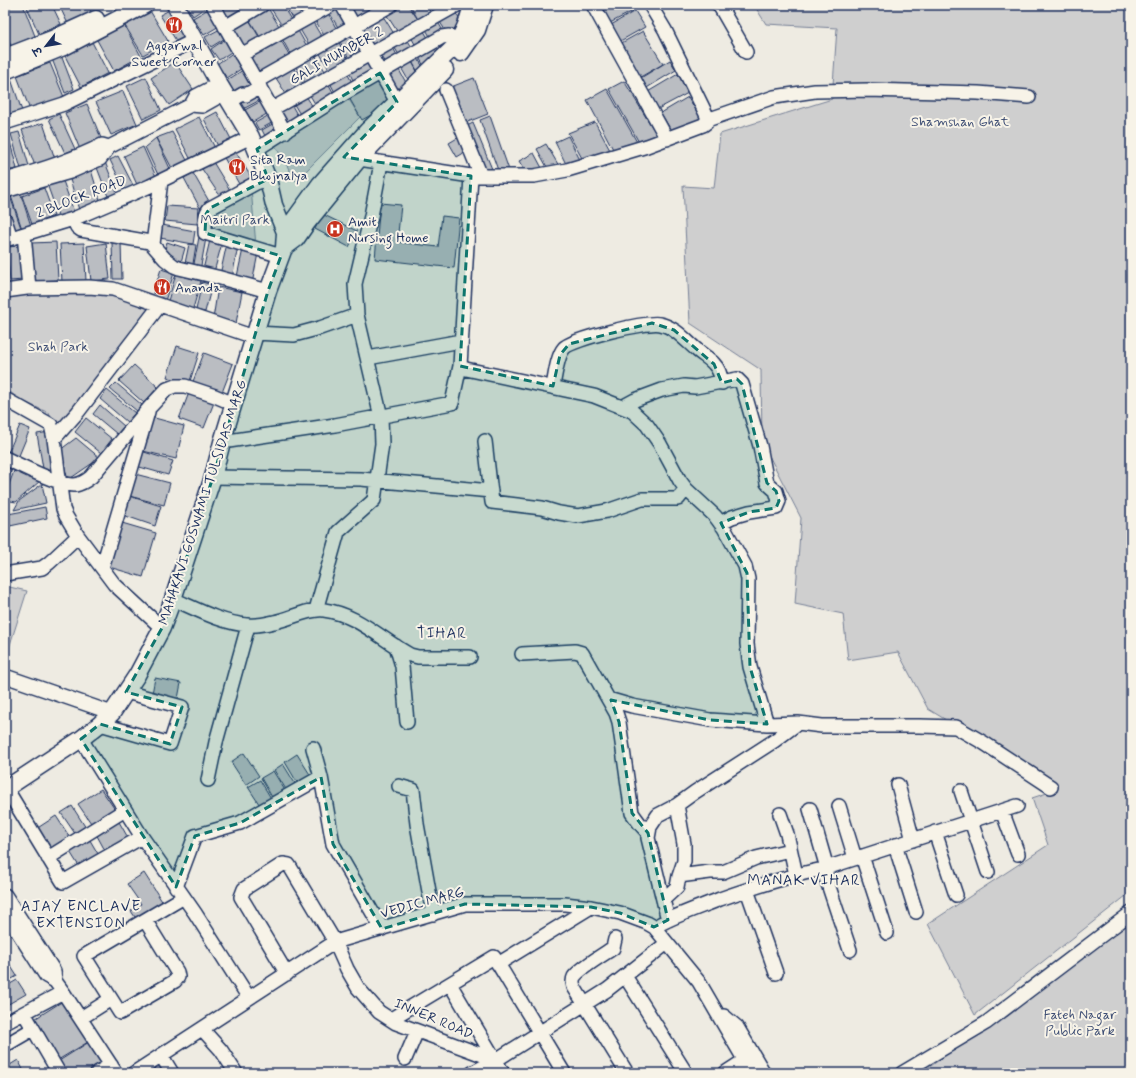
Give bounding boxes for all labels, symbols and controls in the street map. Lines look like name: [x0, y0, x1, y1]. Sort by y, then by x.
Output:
restaurant icon: Aggarwal Sweet Corner: [164, 15, 184, 35]
street label: GALI NUMBER 2: [286, 23, 387, 89]
north arrow: [26, 26, 66, 66]
place label: Aggarwal Sweet Corner: [132, 37, 217, 71]
text: उ: [30, 42, 47, 58]
park label: Shamshan Ghat: [911, 113, 1010, 131]
place label: Sita Ram Bhojnalya: [250, 151, 307, 185]
restaurant icon: Sita Ram Bhojnalya: [227, 157, 247, 177]
street label: 2 BLOCK ROAD: [34, 171, 129, 222]
park label: Maitri Park: [200, 211, 270, 229]
place label: Amit Nursing Home: [348, 213, 429, 249]
hospital icon: Amit Nursing Home: [325, 219, 345, 239]
restaurant icon: Ananda: [152, 277, 172, 297]
place label: Ananda: [175, 279, 222, 297]
park label: Shah Park: [28, 338, 88, 356]
street label: MAHAKAVI GOSWAMI TULSIDAS MARG: [155, 377, 251, 627]
district label: TIHAR: [417, 624, 467, 644]
district label: MANAK VIHAR: [747, 871, 861, 891]
street label: VEDIC MARG: [378, 883, 467, 923]
district label: AJAY ENCLAVE EXTENSION: [21, 897, 141, 934]
street label: INNER ROAD: [391, 994, 476, 1044]
park label: Fateh Nagar Public Park: [1044, 1006, 1117, 1040]

